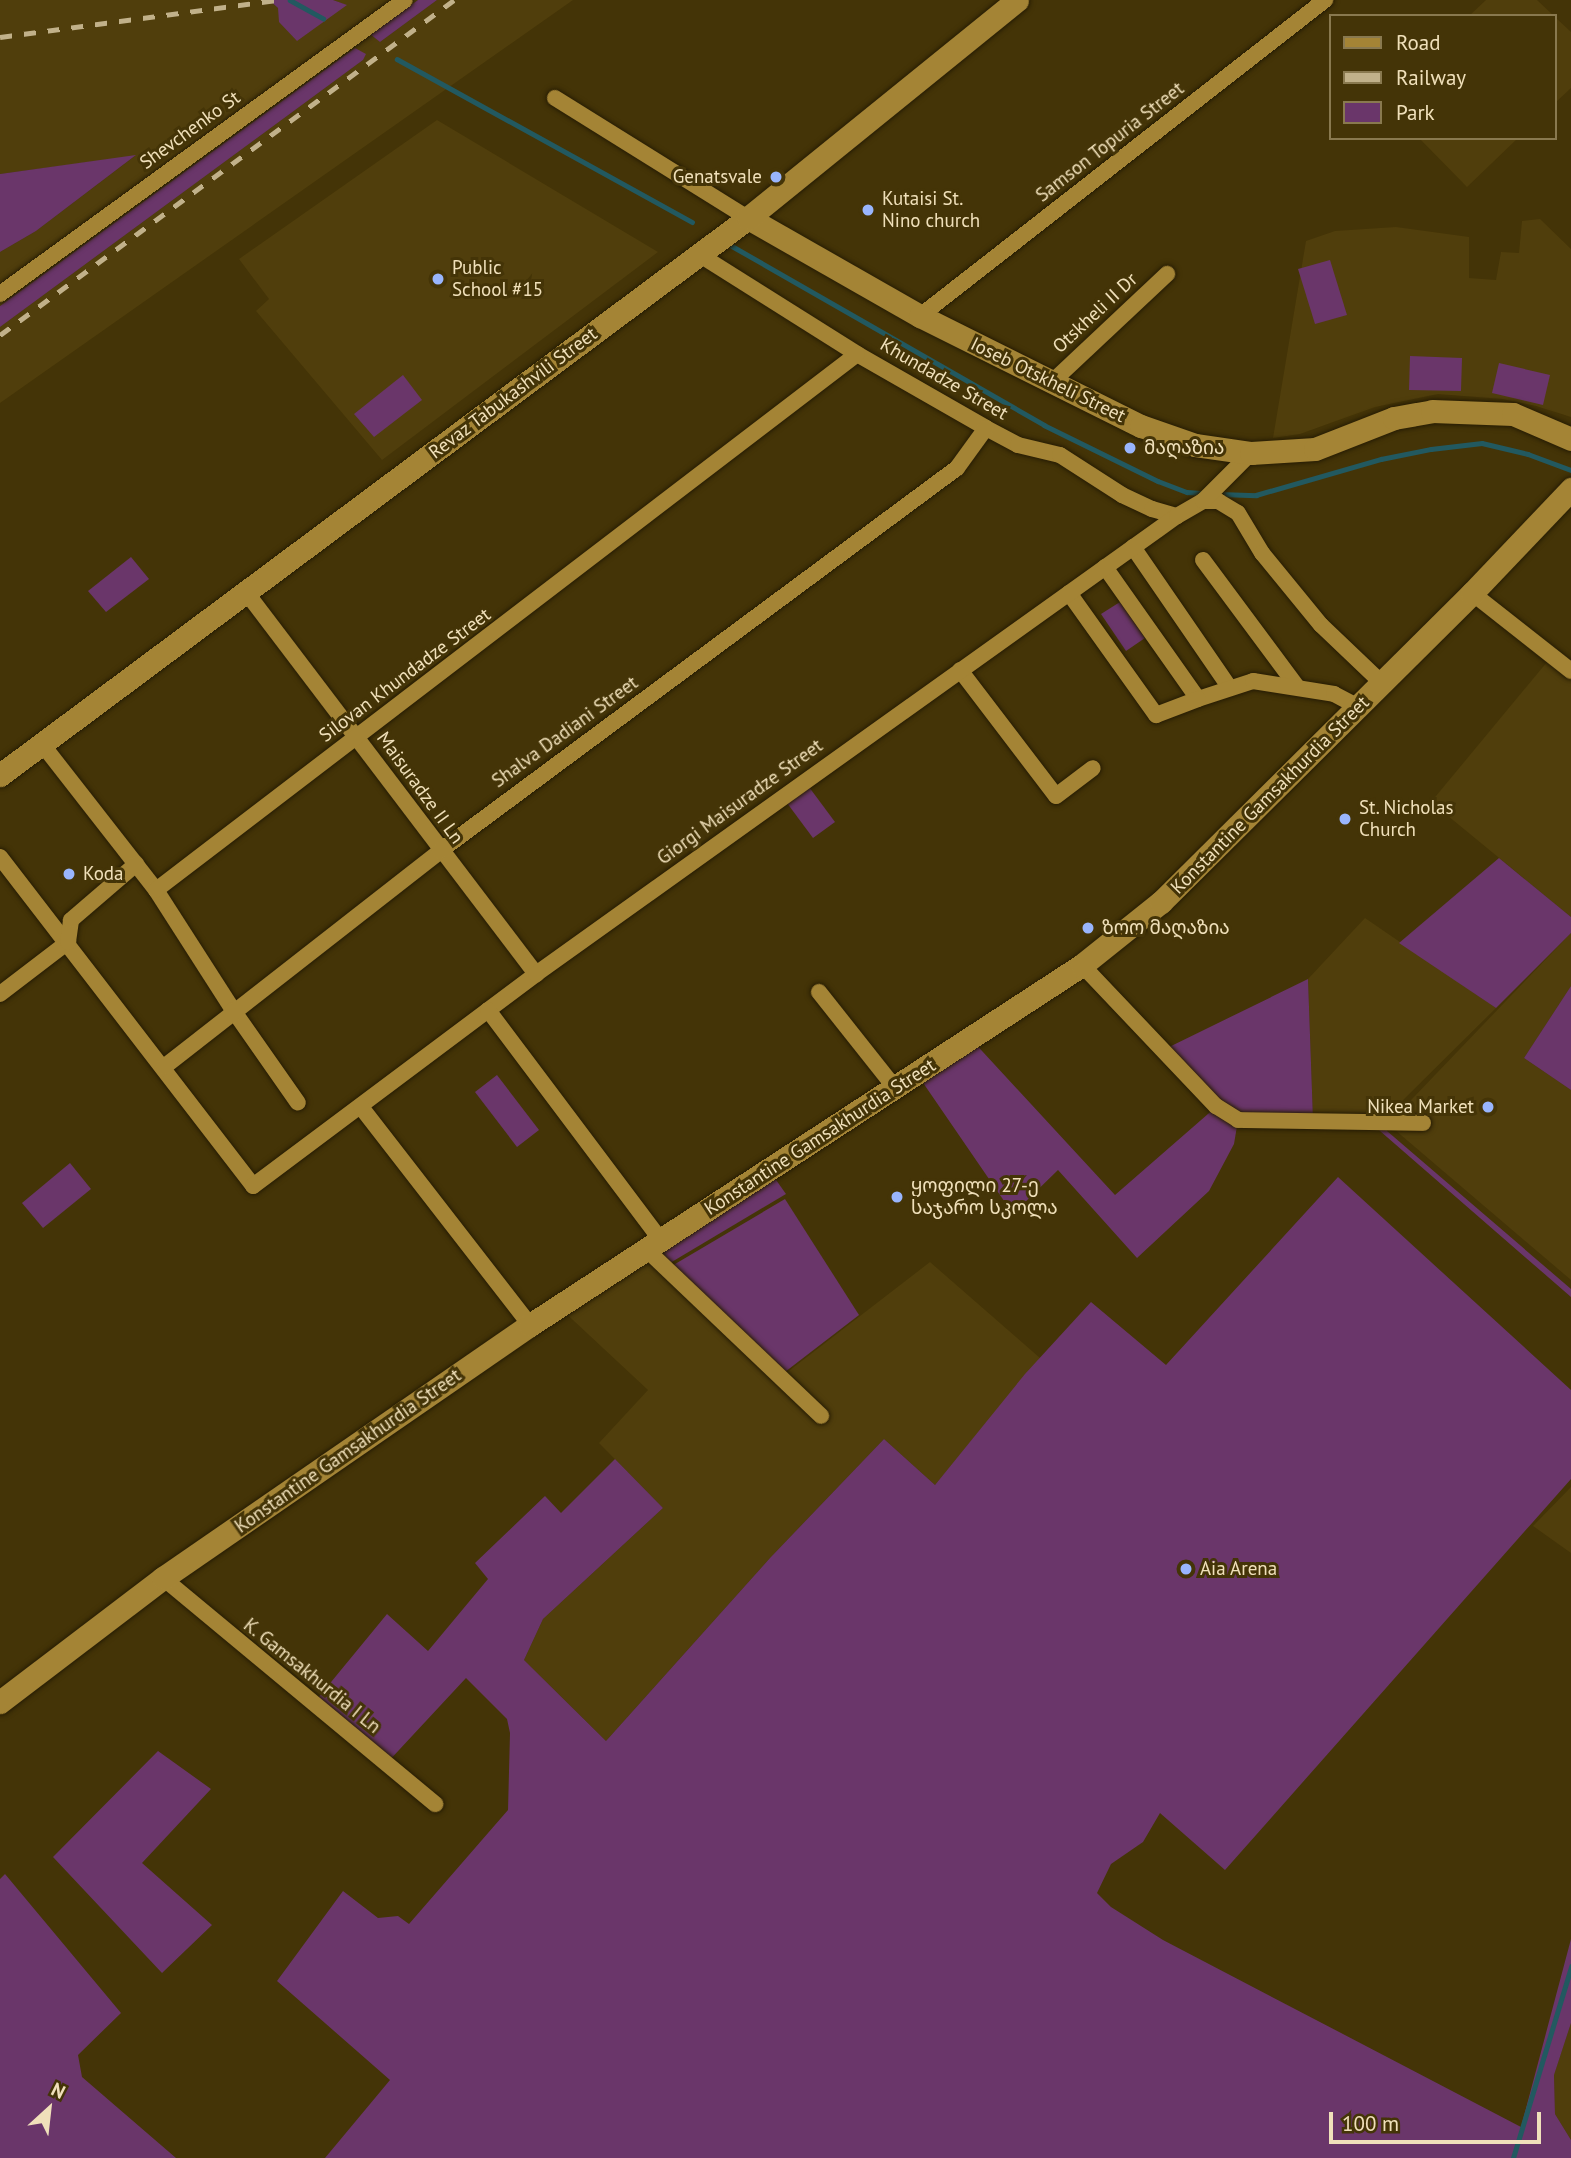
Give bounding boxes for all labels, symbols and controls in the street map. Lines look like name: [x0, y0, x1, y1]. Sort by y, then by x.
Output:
legend: [1330, 14, 1557, 140]
text: Road: [1396, 29, 1440, 56]
text: Railway: [1396, 64, 1466, 91]
street label: Samson Topuria Street: [1031, 77, 1189, 207]
street label: Shevchenko St: [135, 86, 245, 174]
text: Park: [1396, 99, 1435, 126]
place label: Genatsvale: [673, 166, 762, 188]
marker: Genatsvale: [768, 169, 784, 185]
place label: Kutaisi St. Nino church: [882, 188, 980, 232]
marker: Kutaisi St. Nino church: [860, 202, 876, 218]
place label: Public School #15: [452, 257, 543, 301]
street label: Otskheli II Dr: [1048, 268, 1142, 358]
marker: Public School #15: [430, 271, 446, 287]
street label: Revaz Tabukashvili Street: [424, 322, 602, 464]
street label: Khundadze Street: [876, 333, 1012, 425]
street label: Ioseb Otskheli Street: [967, 333, 1129, 427]
place label: მაღაზია: [1144, 437, 1224, 459]
marker: მაღაზია: [1122, 440, 1138, 456]
street label: Silovan Khundadze Street: [315, 603, 495, 747]
street label: Shalva Dadiani Street: [488, 671, 642, 793]
street label: Konstantine Gamsakhurdia Street: [1166, 691, 1374, 899]
street label: Maisuradze II Ln: [372, 728, 468, 848]
street label: Giorgi Maisuradze Street: [653, 734, 827, 870]
place label: St. Nicholas Church: [1359, 797, 1455, 841]
marker: St. Nicholas Church: [1337, 811, 1353, 827]
place label: Koda: [83, 863, 124, 885]
marker: Koda: [61, 866, 77, 882]
place label: ზოო მაღაზია: [1102, 917, 1230, 939]
marker: ზოო მაღაზია: [1080, 920, 1096, 936]
street label: Konstantine Gamsakhurdia Street: [700, 1054, 940, 1220]
place label: Nikea Market: [1367, 1096, 1474, 1118]
marker: Nikea Market: [1480, 1099, 1496, 1115]
place label: ყოფილი 27-ე საჯარო სკოლა: [911, 1175, 1058, 1219]
marker: ყოფილი 27-ე საჯარო სკოლა: [889, 1189, 905, 1205]
street label: Konstantine Gamsakhurdia Street: [231, 1364, 465, 1538]
place label: Aia Arena: [1200, 1558, 1278, 1580]
marker: Aia Arena: [1178, 1561, 1194, 1577]
street label: K. Gamsakhurdia I Ln: [238, 1613, 386, 1739]
north arrow: [14, 2074, 84, 2144]
text: N: [48, 2077, 70, 2104]
scale bar: [1333, 2098, 1545, 2142]
text: 100 m: [1342, 2110, 1399, 2137]

